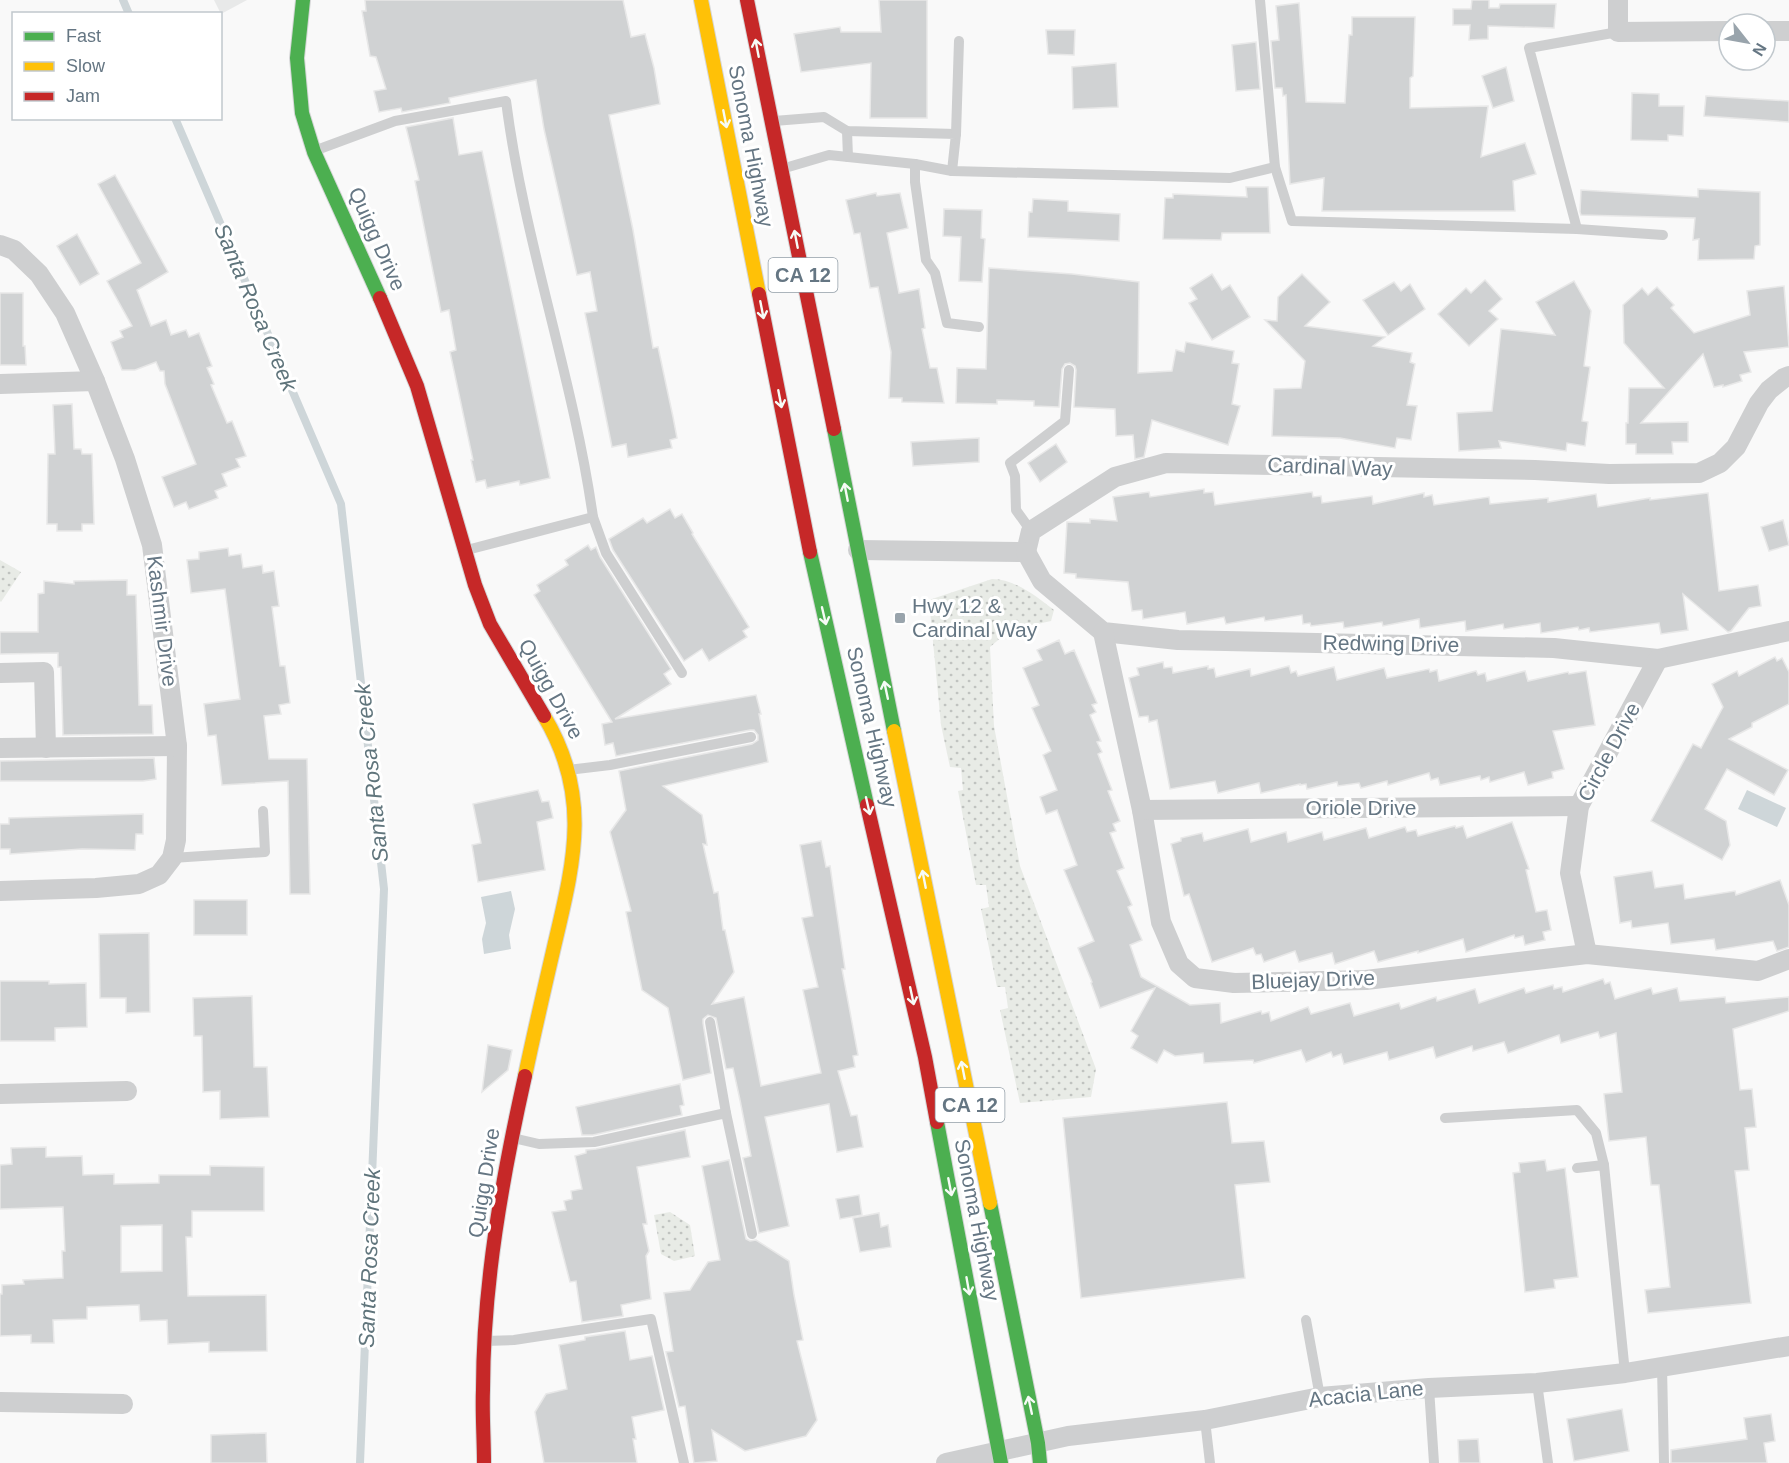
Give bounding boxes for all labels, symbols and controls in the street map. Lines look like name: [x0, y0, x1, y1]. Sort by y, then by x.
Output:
legend: [12, 12, 222, 120]
north arrow: [1717, 12, 1777, 72]
text: Fast: [66, 26, 101, 46]
one-way arrow: [751, 39, 762, 58]
text: N: [1749, 40, 1770, 59]
text: Slow: [66, 56, 106, 76]
street label: Sonoma Highway: [724, 63, 779, 229]
text: Jam: [66, 86, 100, 106]
one-way arrow: [720, 109, 731, 128]
street label: Quigg Drive: [344, 183, 411, 294]
water label: Santa Rosa Creek: [209, 220, 303, 396]
one-way arrow: [790, 230, 801, 249]
road number: CA 12: [768, 258, 838, 292]
one-way arrow: [757, 300, 768, 320]
one-way arrow: [775, 388, 786, 408]
street label: Cardinal Way: [1267, 453, 1394, 480]
one-way arrow: [840, 483, 851, 502]
street label: Kashmir Drive: [143, 554, 182, 688]
place label: Hwy 12 & Cardinal Way: [912, 594, 1038, 641]
one-way arrow: [819, 606, 831, 625]
marker: Hwy 12 & Cardinal Way: [893, 611, 907, 625]
street label: Redwing Drive: [1323, 631, 1459, 656]
street label: Quigg Drive: [514, 635, 588, 743]
street label: Sonoma Highway: [843, 644, 902, 810]
one-way arrow: [880, 680, 891, 700]
water label: Santa Rosa Creek: [350, 681, 393, 864]
street label: Circle Drive: [1573, 698, 1644, 805]
one-way arrow: [863, 796, 875, 815]
street label: Oriole Drive: [1306, 796, 1416, 819]
one-way arrow: [918, 870, 929, 889]
street label: Bluejay Drive: [1251, 966, 1375, 993]
one-way arrow: [907, 986, 919, 1005]
one-way arrow: [957, 1061, 968, 1080]
road number: CA 12: [936, 1088, 1004, 1122]
street label: Quigg Drive: [463, 1126, 504, 1239]
street label: Sonoma Highway: [950, 1137, 1005, 1303]
water label: Santa Rosa Creek: [354, 1167, 385, 1348]
one-way arrow: [945, 1177, 956, 1197]
one-way arrow: [963, 1275, 974, 1295]
street label: Acacia Lane: [1307, 1376, 1425, 1411]
one-way arrow: [1024, 1396, 1035, 1416]

